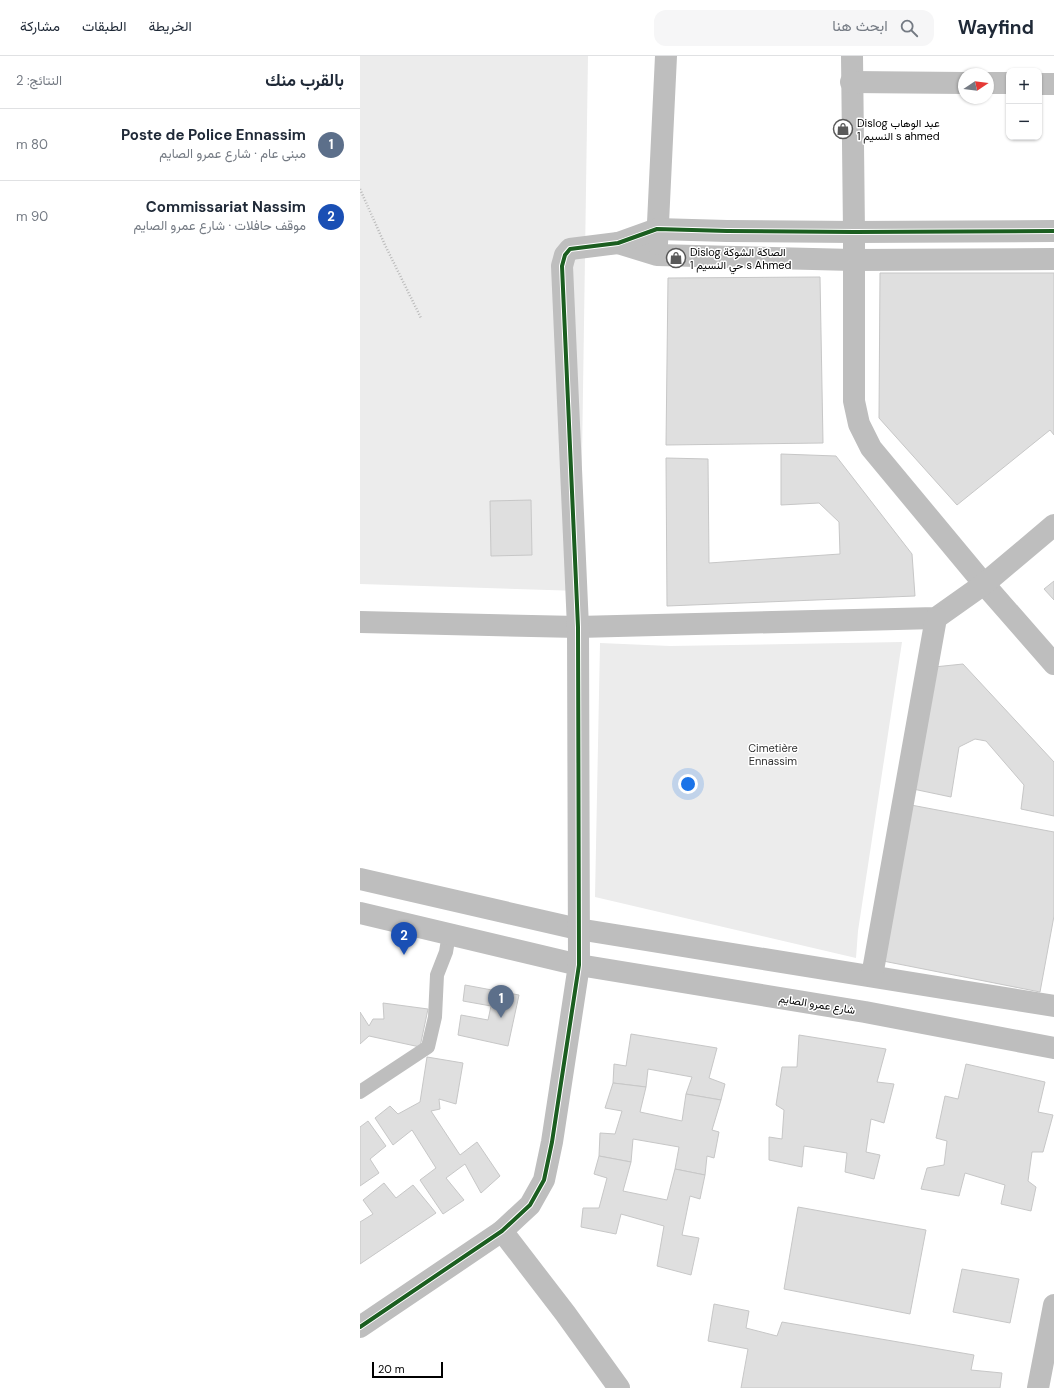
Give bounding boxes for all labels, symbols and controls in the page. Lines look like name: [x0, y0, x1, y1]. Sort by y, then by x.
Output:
search box: [654, 10, 934, 46]
text: Wayfind: [958, 15, 1034, 40]
text: ابحث هنا: [832, 16, 888, 36]
text: مشاركة: [20, 17, 60, 35]
text: الطبقات: [82, 17, 126, 35]
text: الخريطة: [148, 17, 192, 35]
icon: search: [898, 17, 920, 39]
north arrow: [958, 68, 994, 104]
map controls: [1006, 68, 1042, 140]
button: +: [1006, 68, 1042, 104]
text: بالقرب منك: [265, 69, 344, 91]
text: النتائج: 2: [16, 72, 62, 89]
button: −: [1006, 104, 1042, 140]
place label: Dislog عبد الوهاب النسيم 1 s ahmed: [857, 116, 940, 144]
shop icon: Dislog عبد الوهاب النسيم 1 s ahmed: [832, 118, 854, 140]
text: Poste de Police Ennassim: [121, 125, 306, 145]
text: 80 m: [16, 136, 48, 153]
text: 1: [329, 136, 333, 153]
text: مبنى عام · شارع عمرو الصايم: [159, 145, 306, 162]
text: Commissariat Nassim: [146, 197, 306, 217]
text: 90 m: [16, 208, 48, 225]
text: 2: [327, 208, 335, 225]
text: موقف حافلات · شارع عمرو الصايم: [134, 217, 306, 234]
place label: Dislog الصاكة الشوكة حي النسيم 1 s Ahmed: [690, 245, 792, 275]
shop icon: Dislog الصاكة الشوكة حي النسيم 1 s Ahmed: [665, 247, 687, 269]
park label: Cimetière Ennassim: [748, 741, 798, 768]
your location: [678, 774, 698, 794]
pin: 2: [391, 922, 417, 955]
pin: 1: [488, 985, 514, 1018]
street label: شارع عمرو الصايم: [777, 991, 857, 1018]
scale bar: [372, 1360, 443, 1379]
text: 20 m: [378, 1362, 404, 1376]

